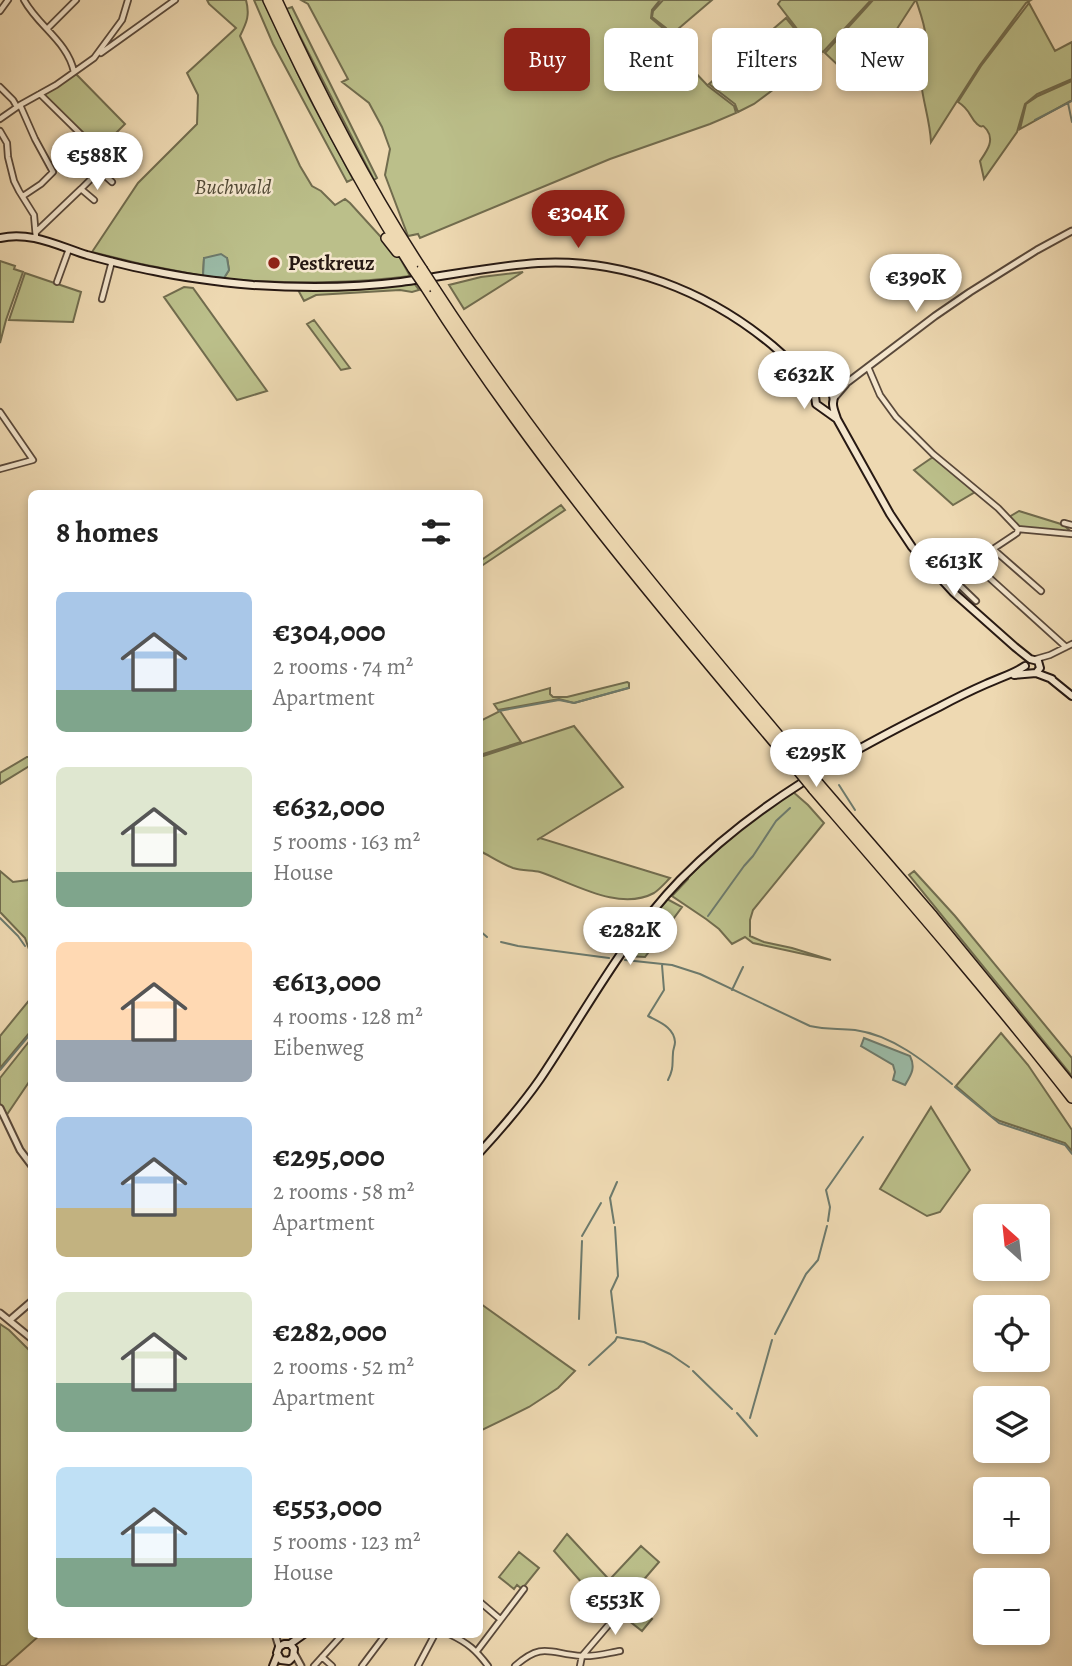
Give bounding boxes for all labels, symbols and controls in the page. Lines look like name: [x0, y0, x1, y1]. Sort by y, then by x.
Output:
chip: Buy: [504, 28, 590, 91]
chip: Rent: [604, 28, 698, 91]
chip: Filters: [712, 28, 822, 91]
chip: New: [836, 28, 928, 91]
pin: €588K: [48, 132, 146, 192]
text: €588K: [67, 139, 127, 170]
park label: Buchwald: [194, 173, 272, 201]
pin: €304K: [529, 190, 627, 250]
text: €304K: [548, 197, 608, 228]
place label: Pestkreuz: [288, 249, 375, 277]
pin: €390K: [867, 254, 965, 314]
marker: Pestkreuz: [266, 255, 282, 271]
text: €390K: [886, 261, 946, 292]
pin: €632K: [755, 352, 853, 411]
text: €632K: [774, 358, 834, 389]
text: 8 homes: [56, 512, 159, 552]
icon: filters: [417, 513, 455, 551]
pin: €613K: [905, 538, 1003, 598]
text: €613K: [925, 545, 983, 576]
text: €304,000: [273, 611, 386, 651]
icon: home: [112, 620, 196, 704]
text: 2 rooms · 74 m²: [273, 651, 413, 682]
text: Apartment: [273, 682, 375, 713]
pin: €295K: [767, 730, 865, 789]
text: €295K: [786, 736, 846, 767]
text: €632,000: [273, 786, 385, 826]
icon: home: [112, 795, 196, 879]
text: 5 rooms · 163 m²: [273, 826, 420, 857]
text: House: [273, 857, 333, 888]
pin: €282K: [581, 908, 679, 967]
text: €282K: [599, 914, 661, 945]
text: €613,000: [273, 961, 381, 1001]
icon: home: [112, 970, 196, 1054]
text: 4 rooms · 128 m²: [273, 1001, 423, 1032]
text: Eibenweg: [273, 1032, 364, 1063]
text: €295,000: [273, 1136, 385, 1176]
icon: home: [112, 1145, 196, 1229]
text: 2 rooms · 58 m²: [273, 1176, 414, 1207]
north arrow: [973, 1204, 1050, 1281]
map controls: [973, 1204, 1050, 1645]
text: Apartment: [273, 1207, 375, 1238]
button: locate: [973, 1295, 1050, 1372]
text: €282,000: [273, 1311, 387, 1351]
icon: home: [112, 1320, 196, 1404]
text: 2 rooms · 52 m²: [273, 1351, 414, 1382]
text: Apartment: [273, 1382, 375, 1413]
button: layers: [973, 1386, 1050, 1463]
button: +: [973, 1477, 1050, 1554]
text: €553,000: [273, 1486, 382, 1526]
icon: home: [112, 1495, 196, 1579]
text: 5 rooms · 123 m²: [273, 1526, 421, 1557]
text: House: [273, 1557, 333, 1588]
button: −: [973, 1568, 1050, 1645]
pin: €553K: [566, 1578, 664, 1637]
text: €553K: [586, 1584, 644, 1615]

